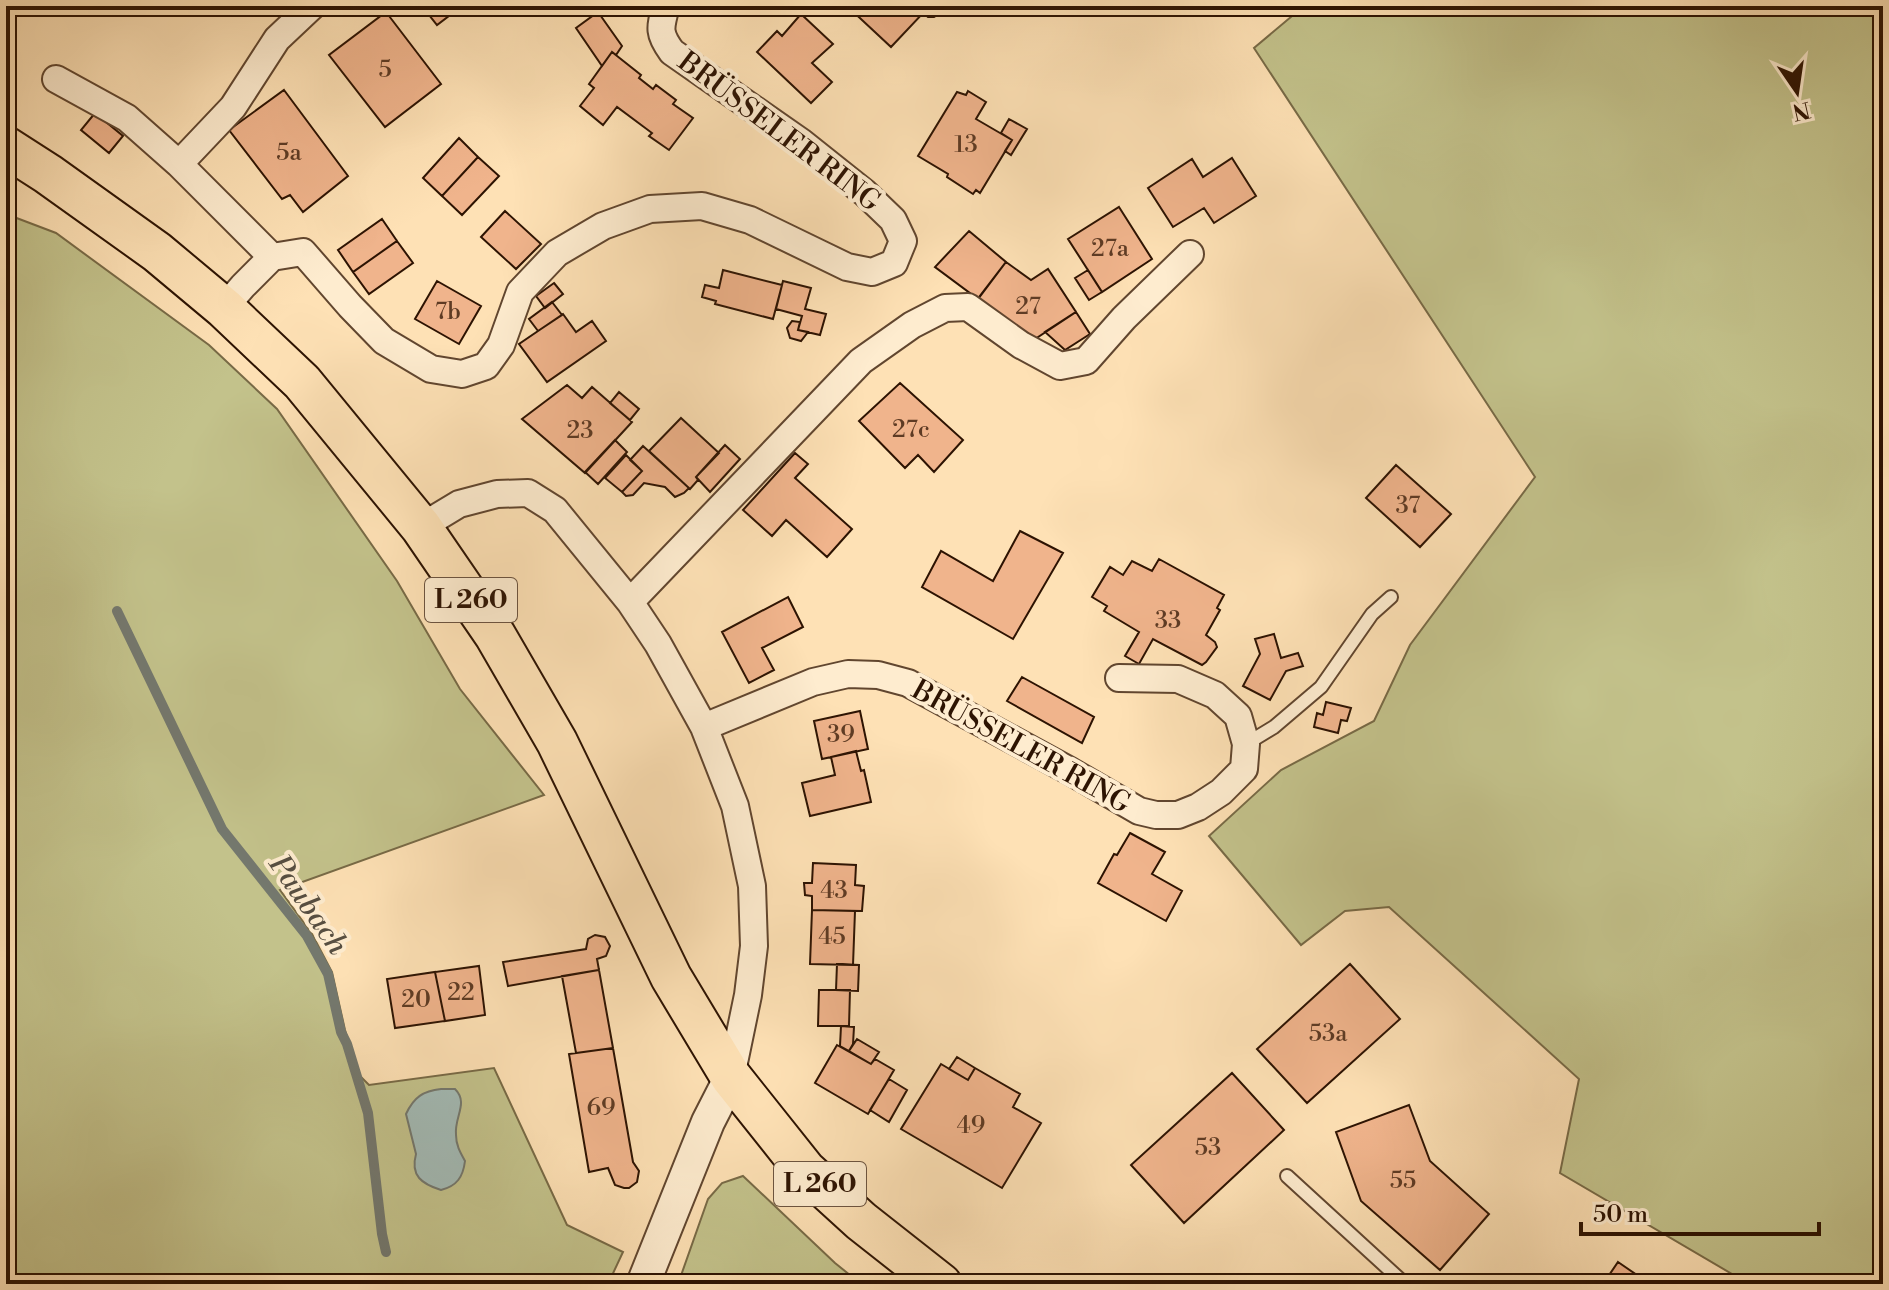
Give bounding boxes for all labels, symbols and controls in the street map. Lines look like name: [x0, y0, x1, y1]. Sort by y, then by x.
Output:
street label: BRÜSSELER RING: [670, 43, 888, 220]
north arrow: [1757, 52, 1837, 132]
house number: 5: [378, 55, 392, 85]
text: N: [1789, 95, 1813, 125]
house number: 13: [954, 130, 978, 160]
house number: 5a: [276, 138, 303, 168]
house number: 27a: [1091, 234, 1130, 264]
house number: 27: [1015, 292, 1041, 322]
house number: 7b: [435, 297, 461, 327]
house number: 27c: [892, 415, 930, 445]
house number: 23: [567, 416, 593, 446]
house number: 37: [1396, 491, 1420, 521]
road number: L 260: [425, 578, 517, 622]
house number: 33: [1155, 606, 1181, 636]
street label: BRÜSSELER RING: [905, 671, 1137, 822]
house number: 39: [827, 720, 855, 750]
water label: Paubach: [259, 847, 356, 963]
house number: 43: [820, 876, 848, 906]
house number: 45: [818, 922, 846, 952]
house number: 22: [447, 978, 475, 1008]
house number: 20: [401, 985, 431, 1015]
house number: 53a: [1309, 1019, 1348, 1049]
house number: 69: [586, 1093, 616, 1123]
house number: 49: [957, 1111, 985, 1141]
house number: 53: [1195, 1133, 1221, 1163]
road number: L 260: [774, 1162, 866, 1206]
house number: 55: [1390, 1166, 1416, 1196]
scale bar: [1581, 1186, 1819, 1236]
text: 50 m: [1593, 1200, 1648, 1230]

